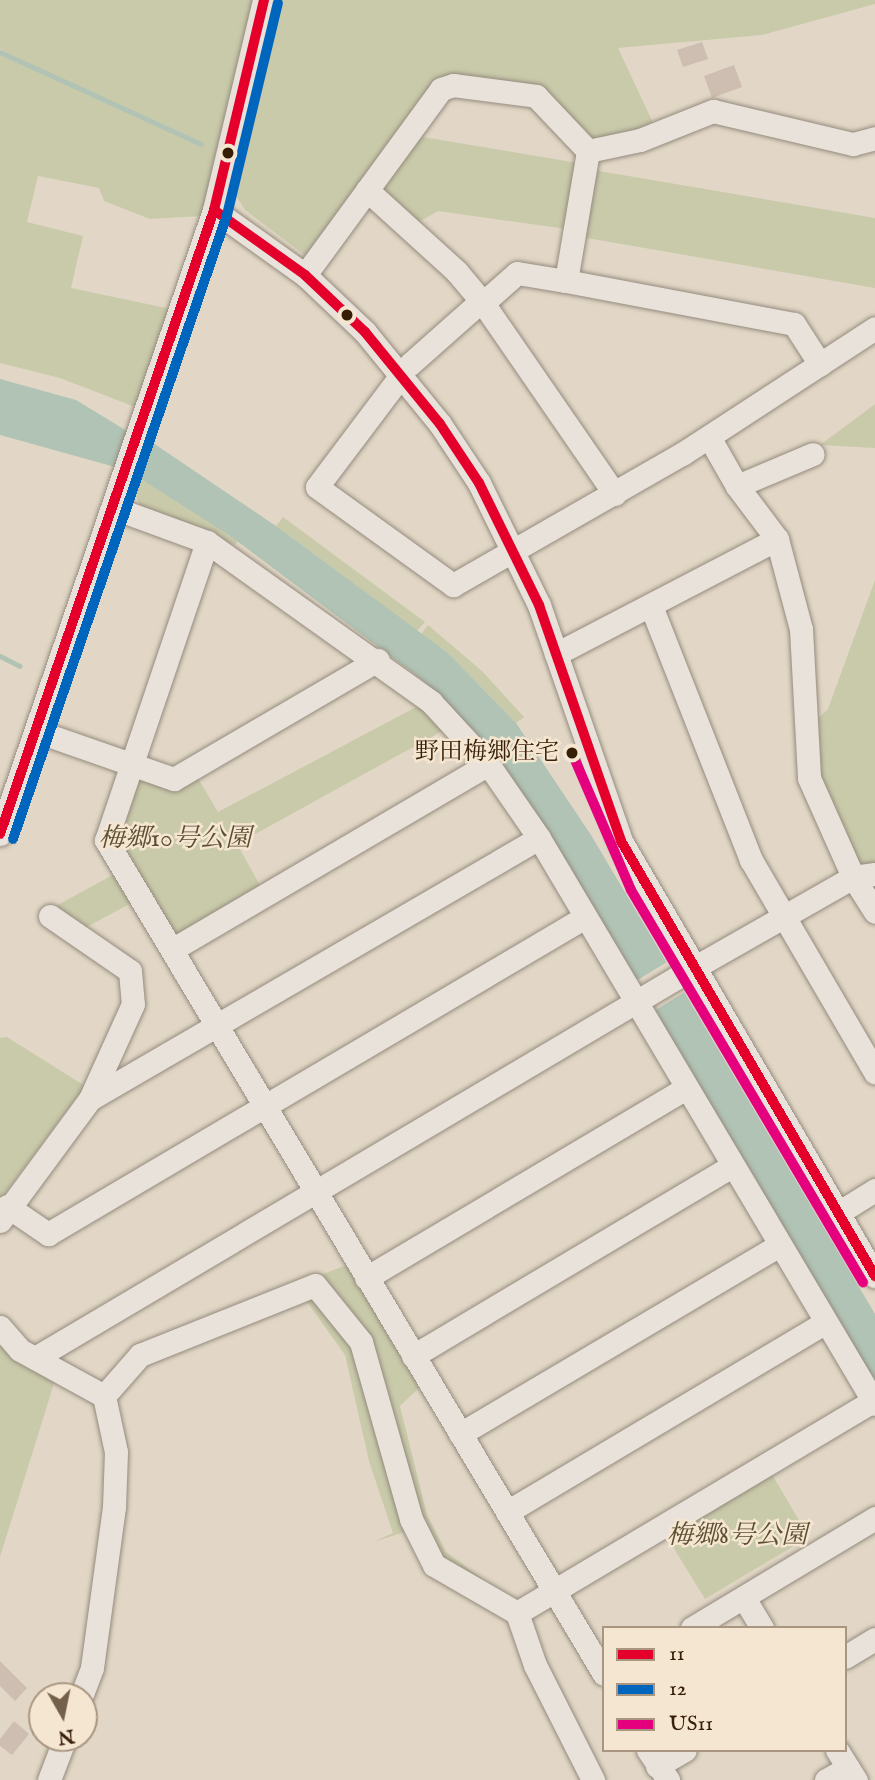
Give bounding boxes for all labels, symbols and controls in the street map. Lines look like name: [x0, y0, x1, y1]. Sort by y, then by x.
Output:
unlabelled marker: [221, 146, 235, 160]
unlabelled marker: [340, 308, 354, 322]
place label: 野田梅郷住宅: [415, 739, 559, 767]
marker: 野田梅郷住宅: [565, 746, 579, 760]
park label: 梅郷10号公園: [99, 823, 251, 855]
park label: 梅郷8号公園: [667, 1520, 807, 1552]
legend: [602, 1626, 847, 1752]
text: 11: [669, 1641, 685, 1668]
text: 12: [669, 1676, 687, 1703]
north arrow: [28, 1682, 98, 1752]
text: US11: [669, 1711, 713, 1738]
text: N: [56, 1723, 76, 1749]

